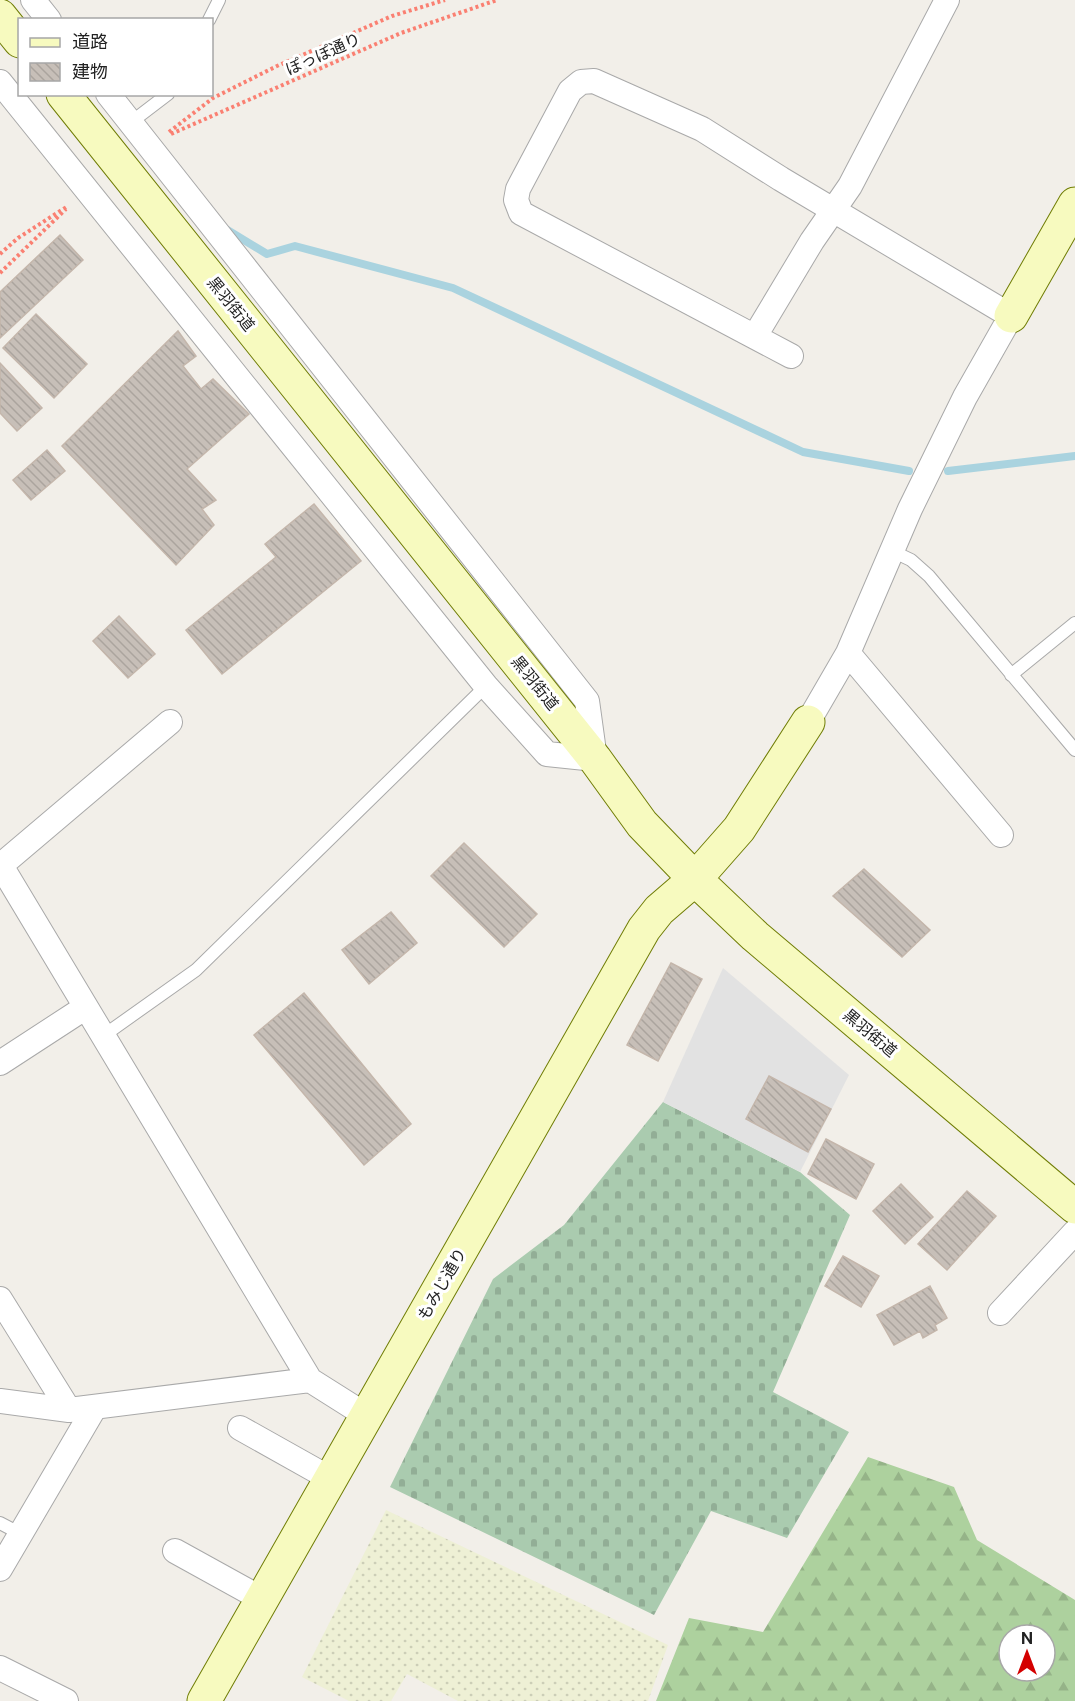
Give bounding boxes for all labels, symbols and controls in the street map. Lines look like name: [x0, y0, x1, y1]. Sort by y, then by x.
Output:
legend: [18, 18, 213, 96]
street label: ぽっぽ通り: [283, 29, 363, 79]
text: 道路: [72, 31, 108, 52]
text: 建物: [72, 61, 108, 82]
street label: 黒羽街道: [203, 273, 259, 335]
street label: 黒羽街道: [507, 652, 563, 714]
street label: 黒羽街道: [839, 1005, 901, 1061]
street label: もみじ通り: [414, 1245, 470, 1323]
north arrow: [997, 1623, 1057, 1683]
text: N: [1021, 1629, 1033, 1648]

